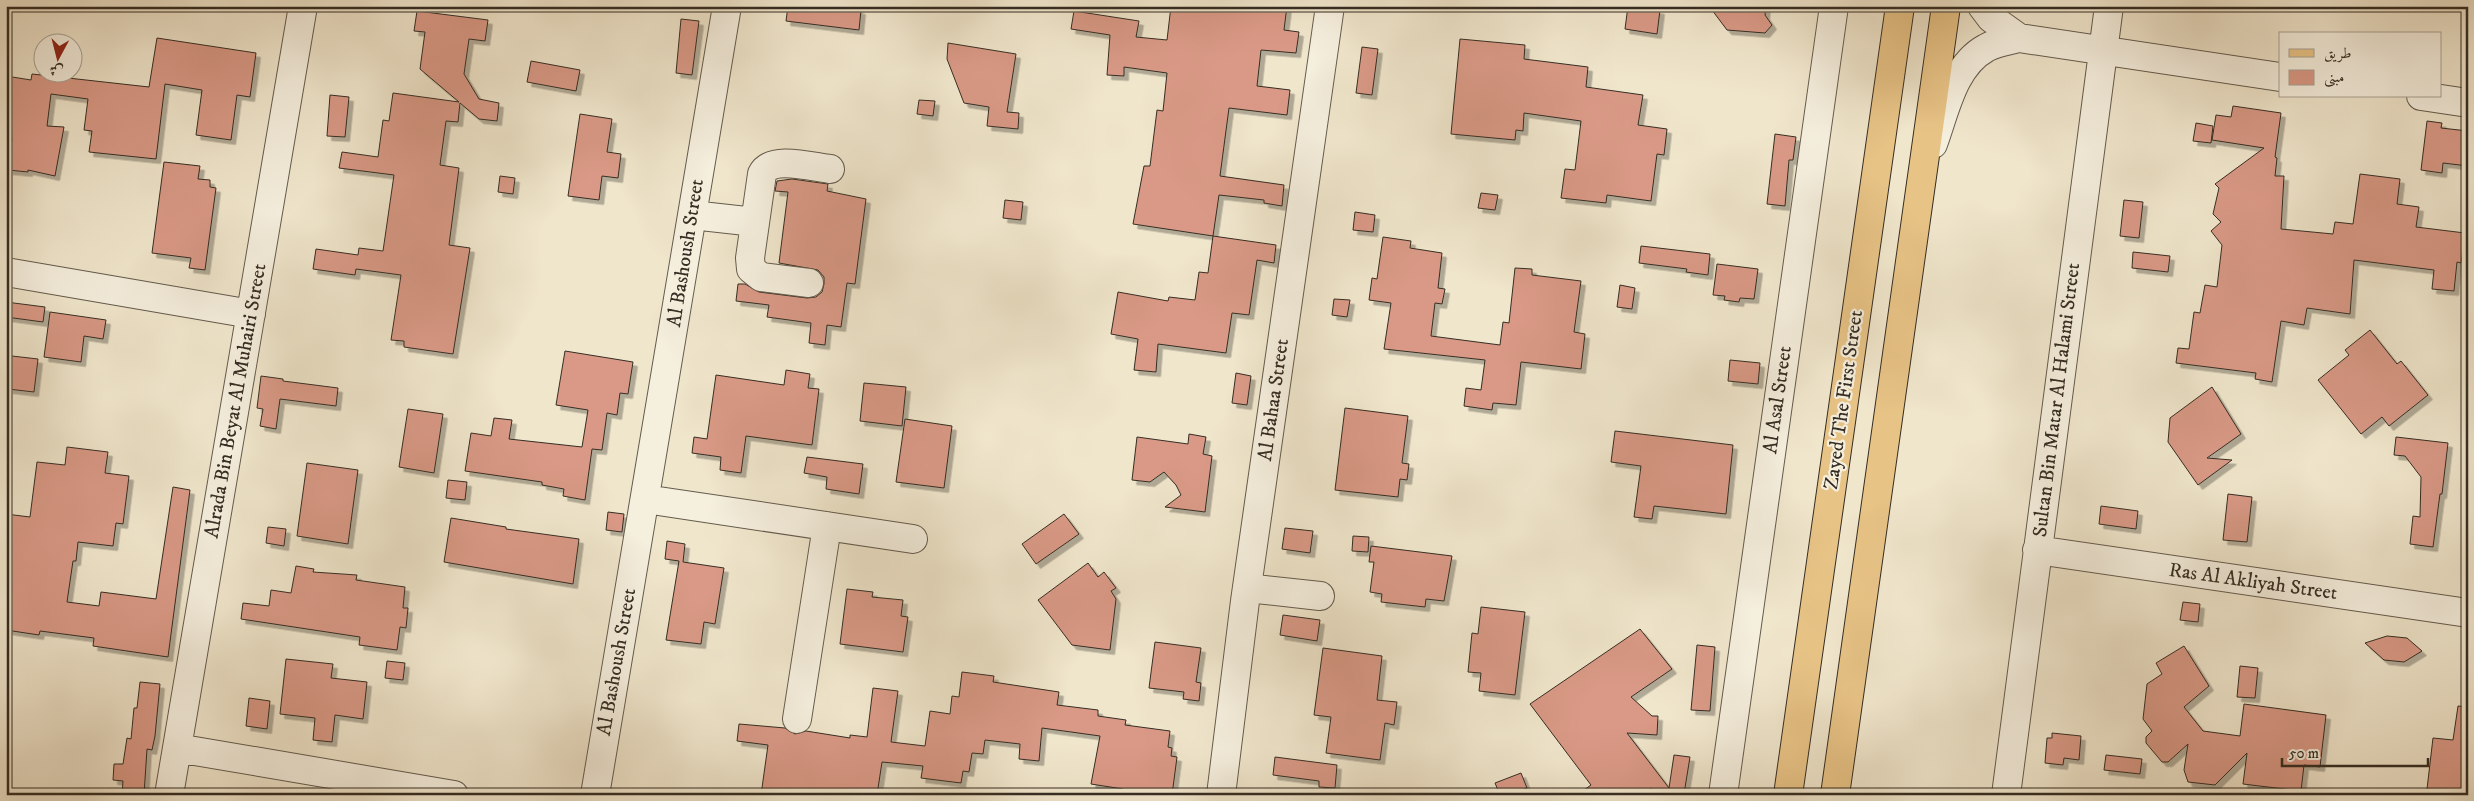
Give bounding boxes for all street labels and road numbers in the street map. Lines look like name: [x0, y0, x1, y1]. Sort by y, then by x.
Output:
street label: Al Bashoush Street: [662, 177, 710, 329]
street label: Sultan Bin Matar Al Halami Street: [2028, 261, 2086, 539]
street label: Alrada Bin Beyat Al Muhairi Street: [200, 262, 272, 540]
street label: Zayed The First Street: [1819, 309, 1869, 491]
street label: Al Bahaa Street: [1253, 337, 1295, 463]
street label: Al Asal Street: [1758, 345, 1798, 455]
street label: Ras Al Akliyah Street: [2167, 558, 2339, 606]
street label: Al Bashoush Street: [592, 586, 642, 738]

